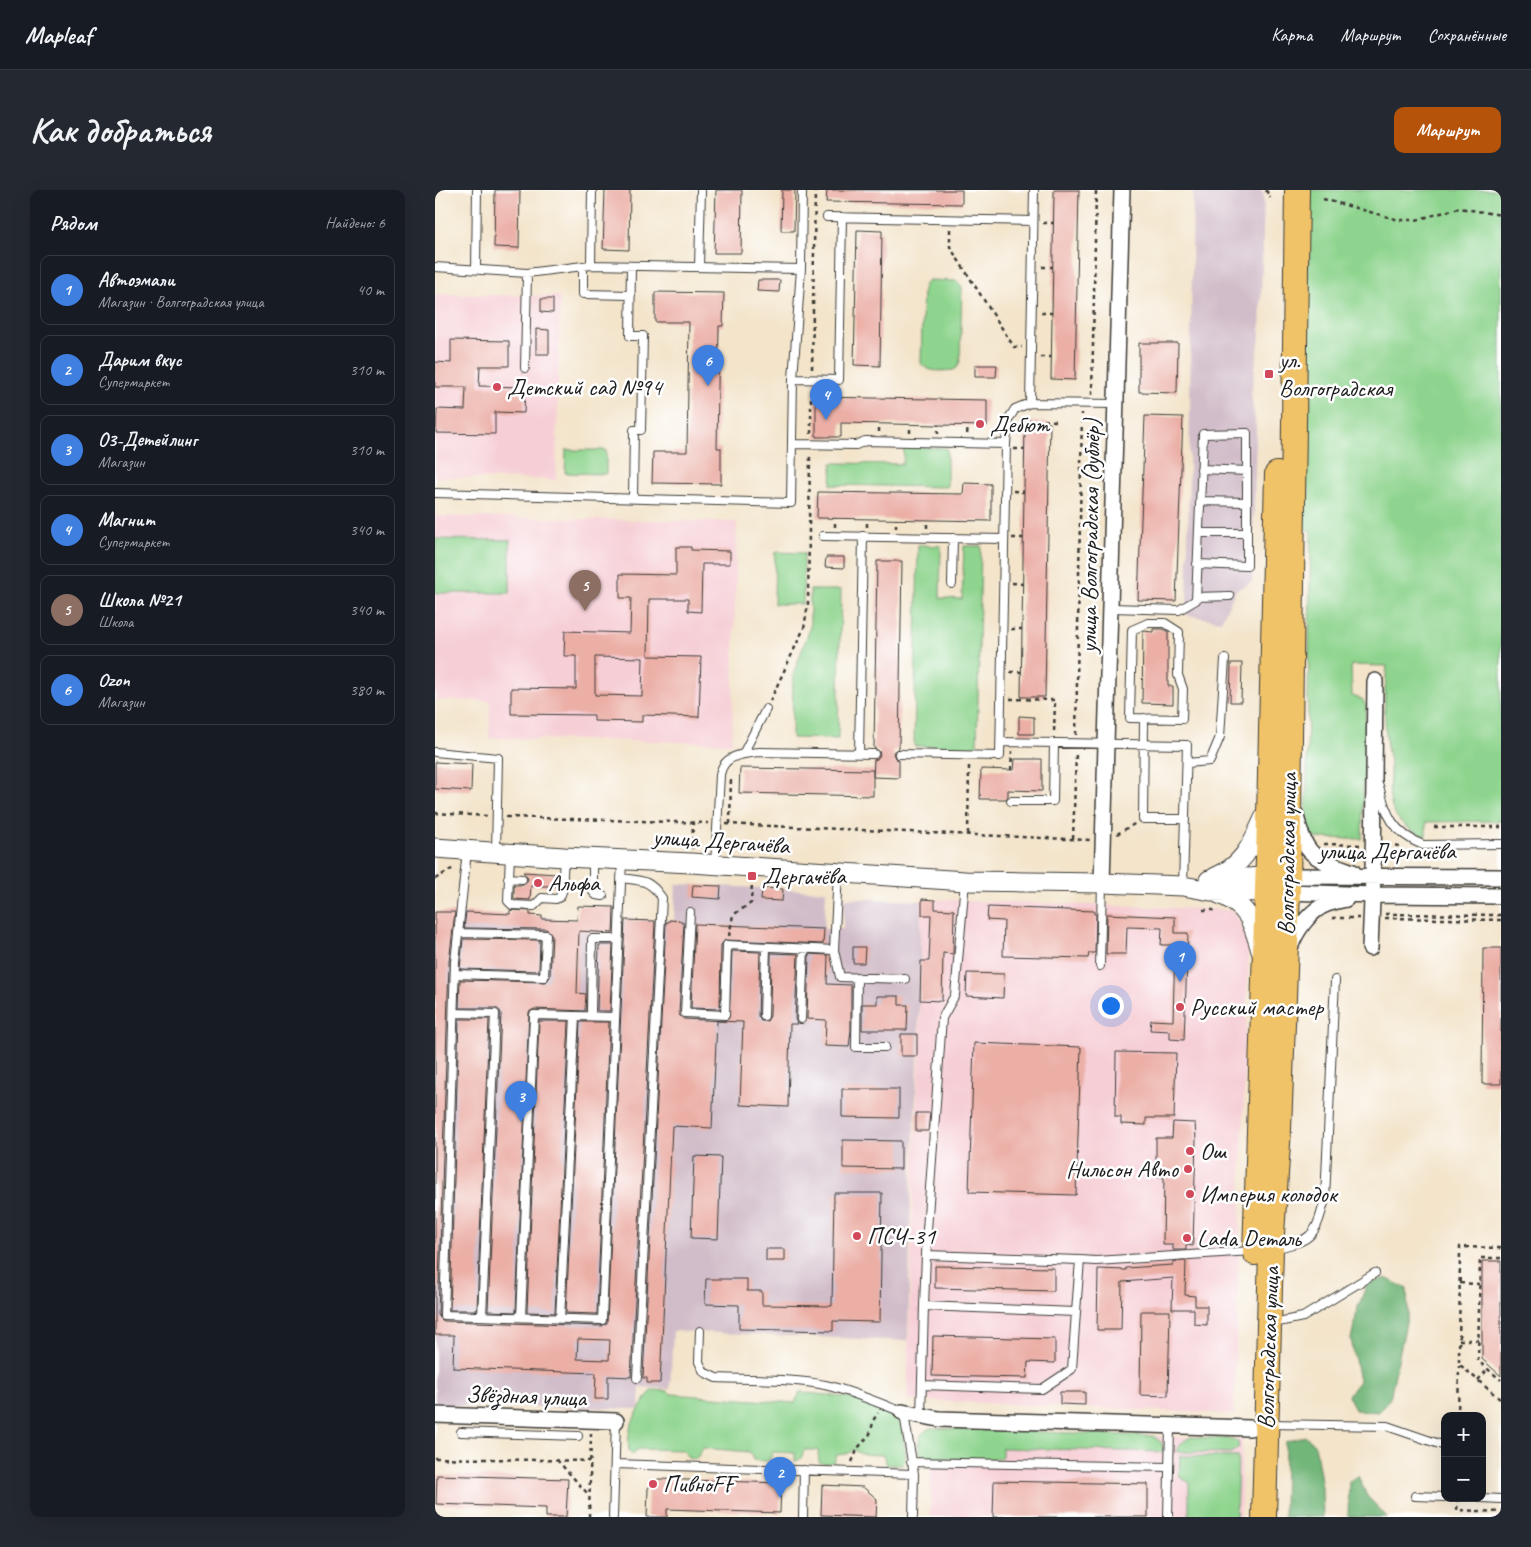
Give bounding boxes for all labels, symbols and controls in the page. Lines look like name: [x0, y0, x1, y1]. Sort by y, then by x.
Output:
text: Mapleaf: [25, 20, 92, 50]
text: Карта: [1271, 24, 1312, 46]
text: Маршрут: [1340, 24, 1400, 46]
text: Сохранённые: [1428, 24, 1506, 46]
button: Маршрут: [1394, 107, 1501, 153]
text: Как добраться: [30, 108, 211, 153]
text: Рядом: [50, 210, 97, 236]
text: Найдено: 6: [325, 213, 385, 233]
text: Автоэмали: [98, 268, 175, 292]
text: 1: [63, 280, 71, 300]
text: 40 m: [357, 280, 384, 300]
text: Магазин · Волгоградская улица: [98, 292, 264, 312]
pin: 6: [692, 345, 724, 386]
place label: ул. Волгоградская: [1277, 345, 1394, 403]
text: Дарим вкус: [98, 348, 181, 372]
text: 2: [63, 360, 71, 380]
text: 310 m: [350, 360, 384, 380]
marker: ул. Волгоградская: [1263, 368, 1275, 380]
text: Супермаркет: [98, 372, 169, 392]
place label: Детский сад №94: [507, 372, 664, 402]
pin: 4: [810, 379, 842, 420]
marker: Детский сад №94: [491, 381, 503, 393]
place label: Дебют: [990, 409, 1051, 439]
marker: Дебют: [974, 418, 986, 430]
street label: улица Волгоградская (дублёр): [1073, 418, 1107, 655]
text: О3-Детейлинг: [98, 428, 197, 452]
text: 3: [63, 440, 71, 460]
text: 310 m: [350, 440, 384, 460]
text: Магазин: [98, 452, 145, 472]
text: Магнит: [98, 508, 155, 532]
text: 4: [63, 520, 71, 540]
text: 340 m: [350, 520, 384, 540]
text: Супермаркет: [98, 532, 169, 552]
pin: 5: [569, 570, 601, 611]
text: Школа №21: [98, 588, 181, 612]
text: 5: [64, 600, 70, 620]
text: 340 m: [350, 600, 384, 620]
text: Школа: [98, 612, 133, 632]
text: Ozon: [98, 668, 130, 692]
text: 6: [63, 680, 71, 700]
text: 380 m: [350, 680, 384, 700]
text: Магазин: [98, 692, 145, 712]
street label: Волгоградская улица: [1271, 771, 1303, 935]
street label: улица Дергачёва: [650, 821, 792, 861]
street label: улица Дергачёва: [1317, 836, 1457, 866]
place label: Дергачёва: [762, 861, 847, 891]
place label: Альфа: [548, 868, 601, 898]
marker: Дергачёва: [746, 870, 758, 882]
marker: Альфа: [532, 877, 544, 889]
pin: 1: [1164, 941, 1196, 982]
place label: Русский мастер: [1190, 992, 1324, 1022]
your location: [1098, 993, 1124, 1019]
marker: Русский мастер: [1174, 1001, 1186, 1013]
pin: 3: [505, 1081, 537, 1122]
place label: Ош: [1200, 1136, 1227, 1166]
marker: Ош: [1184, 1145, 1196, 1157]
place label: Нильсон Авто: [1066, 1154, 1180, 1184]
marker: Нильсон Авто: [1182, 1163, 1194, 1175]
place label: Империя колодок: [1200, 1179, 1339, 1209]
marker: Империя колодок: [1184, 1188, 1196, 1200]
place label: ПСЧ-31: [867, 1221, 936, 1251]
place label: Lada Dеталь: [1197, 1223, 1302, 1253]
marker: ПСЧ-31: [851, 1230, 863, 1242]
marker: Lada Dеталь: [1181, 1232, 1193, 1244]
street label: Волгоградская улица: [1250, 1265, 1286, 1430]
street label: Звёздная улица: [465, 1379, 588, 1414]
map controls: [1441, 1412, 1486, 1502]
button: +: [1441, 1412, 1486, 1457]
pin: 2: [764, 1457, 796, 1498]
button: −: [1441, 1457, 1486, 1502]
place label: ПивноFF: [663, 1469, 740, 1499]
marker: ПивноFF: [647, 1478, 659, 1490]

